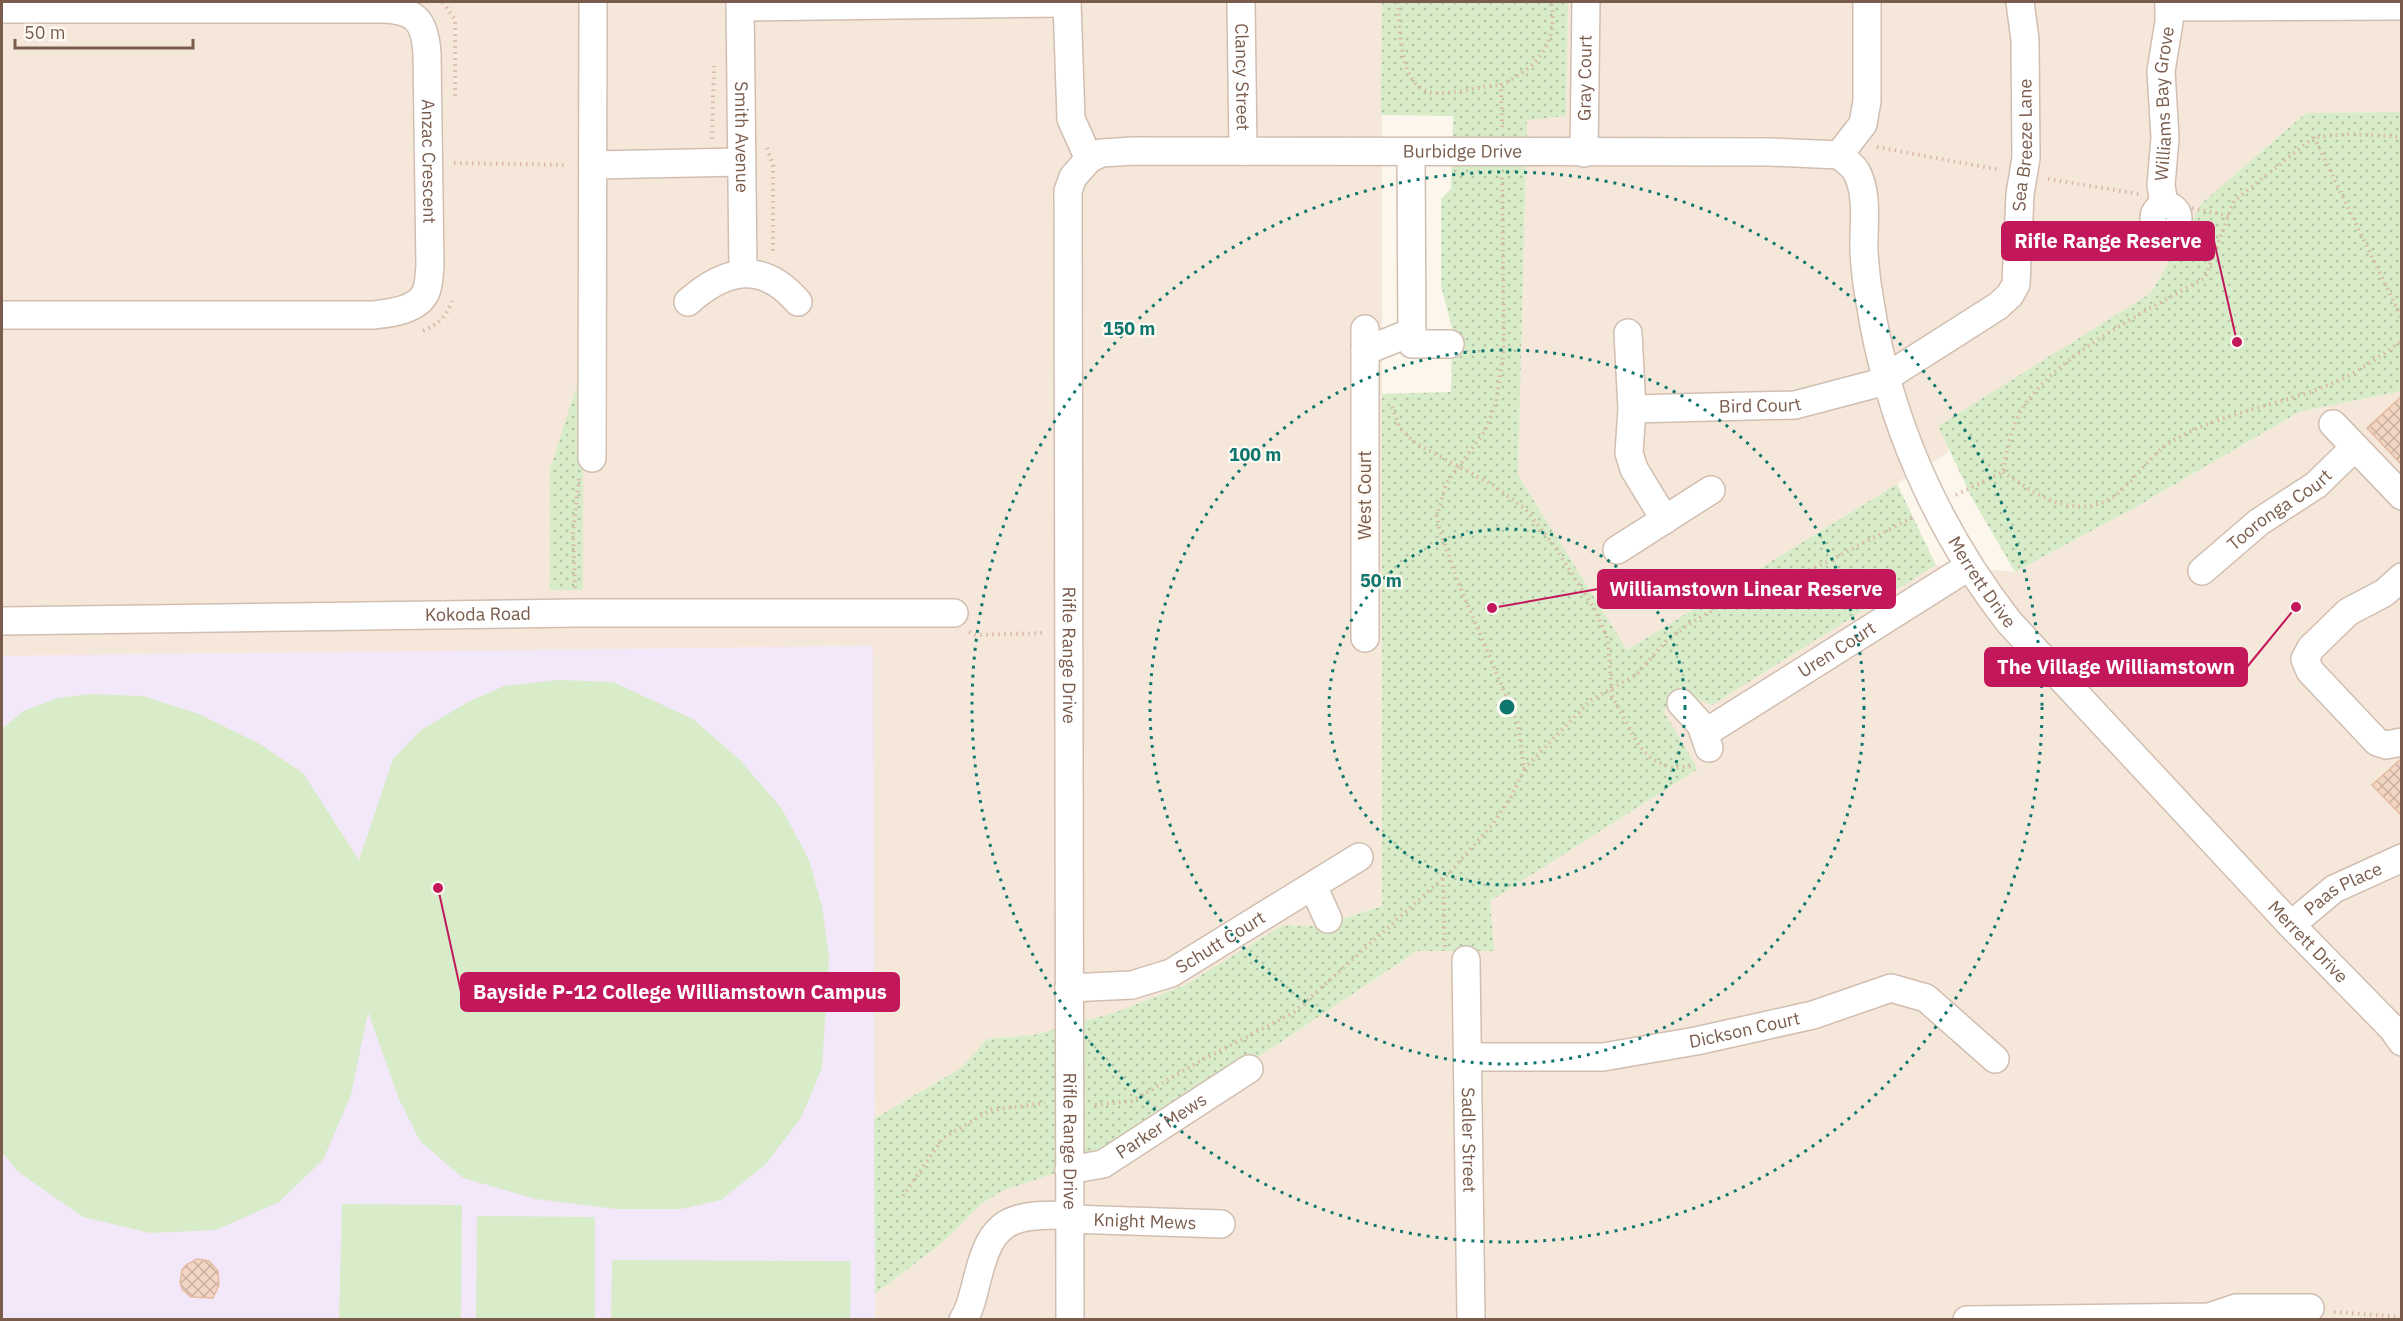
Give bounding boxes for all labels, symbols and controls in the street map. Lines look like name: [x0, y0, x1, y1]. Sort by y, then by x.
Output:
scale bar: [15, 12, 194, 50]
text: 50 m: [24, 21, 66, 44]
street label: Clancy Street: [1230, 23, 1255, 131]
street label: Williams Bay Grove: [2149, 24, 2179, 182]
street label: Gray Court: [1572, 35, 1597, 121]
street label: Sea Breeze Lane: [2007, 79, 2037, 212]
street label: Smith Avenue: [730, 81, 754, 193]
street label: Anzac Crescent: [417, 99, 441, 224]
street label: Burbidge Drive: [1403, 139, 1522, 163]
callout: Rifle Range Reserve: [2002, 222, 2214, 260]
text: Rifle Range Reserve: [2014, 227, 2202, 254]
text: 150 m: [1103, 317, 1155, 340]
street label: Bird Court: [1719, 392, 1804, 418]
text: 100 m: [1229, 443, 1281, 466]
street label: West Court: [1353, 450, 1376, 540]
street label: Tooronga Court: [2222, 464, 2336, 555]
street label: Merrett Drive: [1943, 532, 2021, 633]
text: 50 m: [1360, 569, 1402, 592]
callout: Williamstown Linear Reserve: [1598, 570, 1895, 608]
text: Williamstown Linear Reserve: [1609, 575, 1883, 602]
street label: Rifle Range Drive: [1058, 586, 1081, 724]
street label: Kokoda Road: [425, 602, 531, 626]
street label: Uren Court: [1793, 616, 1880, 682]
callout: The Village Williamstown: [1985, 648, 2247, 686]
text: The Village Williamstown: [1997, 653, 2235, 680]
centre of rings: [1497, 697, 1517, 717]
street label: Paas Place: [2299, 857, 2386, 920]
street label: Merrett Drive: [2263, 895, 2353, 988]
street label: Schutt Court: [1171, 906, 1269, 978]
callout: Bayside P-12 College Williamstown Campus: [461, 973, 899, 1011]
text: Bayside P-12 College Williamstown Campus: [473, 978, 887, 1005]
street label: Dickson Court: [1687, 1006, 1802, 1053]
street label: Rifle Range Drive: [1059, 1072, 1082, 1210]
street label: Sadler Street: [1457, 1087, 1481, 1193]
street label: Parker Mews: [1111, 1088, 1211, 1164]
street label: Knight Mews: [1093, 1208, 1197, 1234]

